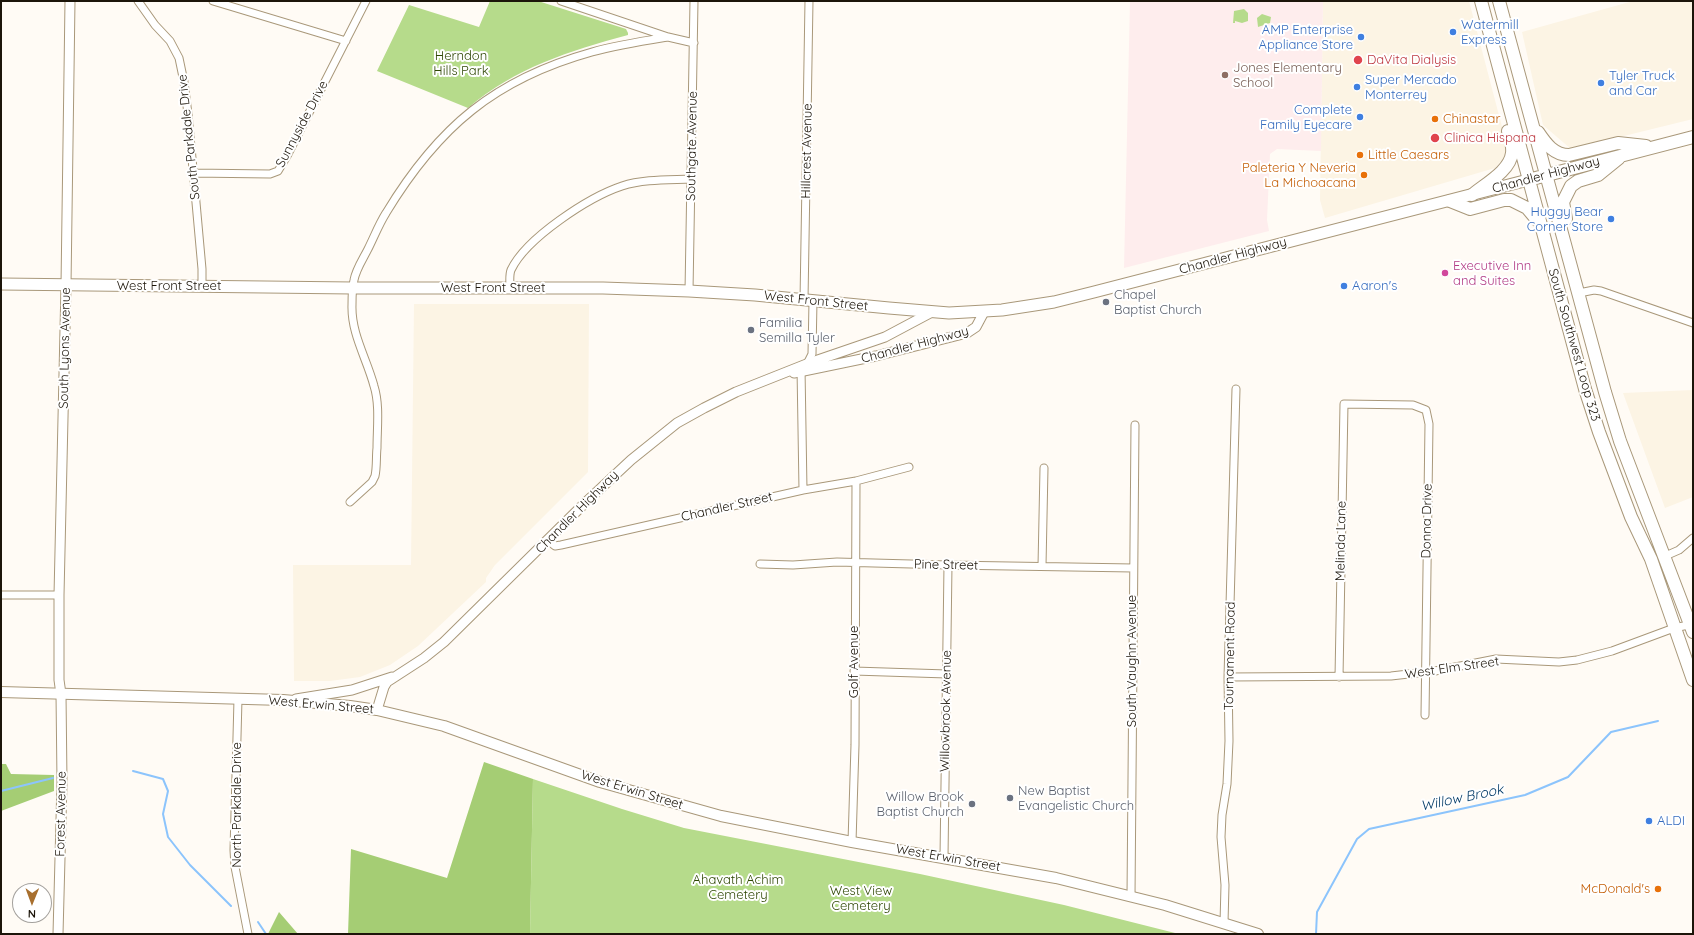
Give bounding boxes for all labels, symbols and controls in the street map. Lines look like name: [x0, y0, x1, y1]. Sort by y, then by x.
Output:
place label: Watermill Express: [1461, 17, 1519, 48]
place label: AMP Enterprise Appliance Store: [1258, 22, 1353, 53]
marker: Watermill Express: [1448, 27, 1458, 37]
marker: AMP Enterprise Appliance Store: [1356, 32, 1366, 42]
park label: Herndon Hills Park: [433, 48, 489, 79]
place label: DaVita Dialysis: [1367, 52, 1456, 68]
marker: DaVita Dialysis: [1352, 54, 1364, 66]
place label: Jones Elementary School: [1233, 60, 1342, 91]
place label: Tyler Truck and Car: [1609, 68, 1675, 99]
marker: Jones Elementary School: [1220, 70, 1230, 80]
place label: Super Mercado Monterrey: [1365, 72, 1457, 103]
street label: South Parkdale Drive: [175, 74, 203, 200]
street label: Sunnyside Drive: [273, 78, 331, 170]
marker: Tyler Truck and Car: [1596, 78, 1606, 88]
marker: Super Mercado Monterrey: [1352, 82, 1362, 92]
street label: Southgate Avenue: [683, 91, 701, 201]
place label: Complete Family Eyecare: [1260, 102, 1352, 133]
street label: Hillcrest Avenue: [798, 103, 816, 199]
place label: Chinastar: [1443, 111, 1500, 127]
marker: Complete Family Eyecare: [1355, 112, 1365, 122]
marker: Chinastar: [1430, 114, 1440, 124]
place label: Clinica Hispana: [1444, 130, 1536, 146]
marker: Clinica Hispana: [1429, 132, 1441, 144]
place label: Little Caesars: [1368, 147, 1449, 163]
marker: Little Caesars: [1355, 150, 1365, 160]
street label: Chandler Highway: [1491, 153, 1601, 197]
place label: Paleteria Y Neveria La Michoacana: [1242, 160, 1356, 191]
marker: Paleteria Y Neveria La Michoacana: [1359, 170, 1369, 180]
place label: Huggy Bear Corner Store: [1527, 204, 1603, 235]
marker: Huggy Bear Corner Store: [1606, 214, 1616, 224]
street label: Chandler Highway: [1178, 234, 1288, 278]
place label: Executive Inn and Suites: [1453, 258, 1531, 289]
street label: South Southwest Loop 323: [1545, 267, 1603, 423]
marker: Executive Inn and Suites: [1440, 268, 1450, 278]
street label: West Front Street: [117, 278, 221, 294]
place label: Aaron's: [1352, 278, 1397, 294]
street label: West Front Street: [441, 280, 545, 296]
marker: Aaron's: [1339, 281, 1349, 291]
street label: South Lyons Avenue: [56, 287, 74, 409]
place label: Chapel Baptist Church: [1114, 287, 1202, 318]
street label: West Front Street: [763, 288, 869, 314]
marker: Chapel Baptist Church: [1101, 297, 1111, 307]
place label: Familia Semilla Tyler: [759, 315, 835, 346]
street label: Chandler Highway: [860, 323, 970, 367]
marker: Familia Semilla Tyler: [746, 325, 756, 335]
street label: Chandler Highway: [532, 467, 622, 557]
street label: Donna Drive: [1419, 483, 1435, 559]
street label: Chandler Street: [680, 489, 774, 525]
street label: Melinda Lane: [1333, 501, 1349, 581]
street label: Pine Street: [914, 557, 978, 573]
street label: South Vaughn Avenue: [1124, 595, 1140, 727]
street label: Tournament Road: [1221, 601, 1239, 711]
street label: Golf Avenue: [846, 626, 862, 698]
street label: Willowbrook Avenue: [937, 650, 955, 772]
street label: West Elm Street: [1404, 654, 1500, 682]
street label: West Erwin Street: [268, 693, 374, 717]
street label: North Parkdale Drive: [229, 742, 245, 868]
street label: West Erwin Street: [579, 767, 685, 813]
street label: Forest Avenue: [52, 771, 70, 857]
water label: Willow Brook: [1419, 781, 1505, 815]
place label: New Baptist Evangelistic Church: [1018, 783, 1134, 814]
place label: Willow Brook Baptist Church: [876, 789, 964, 820]
marker: New Baptist Evangelistic Church: [1005, 793, 1015, 803]
marker: Willow Brook Baptist Church: [967, 799, 977, 809]
place label: ALDI: [1657, 813, 1685, 829]
marker: ALDI: [1644, 816, 1654, 826]
street label: West Erwin Street: [894, 841, 1002, 875]
park label: Ahavath Achim Cemetery: [693, 872, 783, 903]
place label: McDonald's: [1580, 881, 1650, 897]
north arrow: [12, 883, 52, 923]
park label: West View Cemetery: [830, 883, 892, 914]
marker: McDonald's: [1653, 884, 1663, 894]
text: N: [28, 907, 36, 921]

